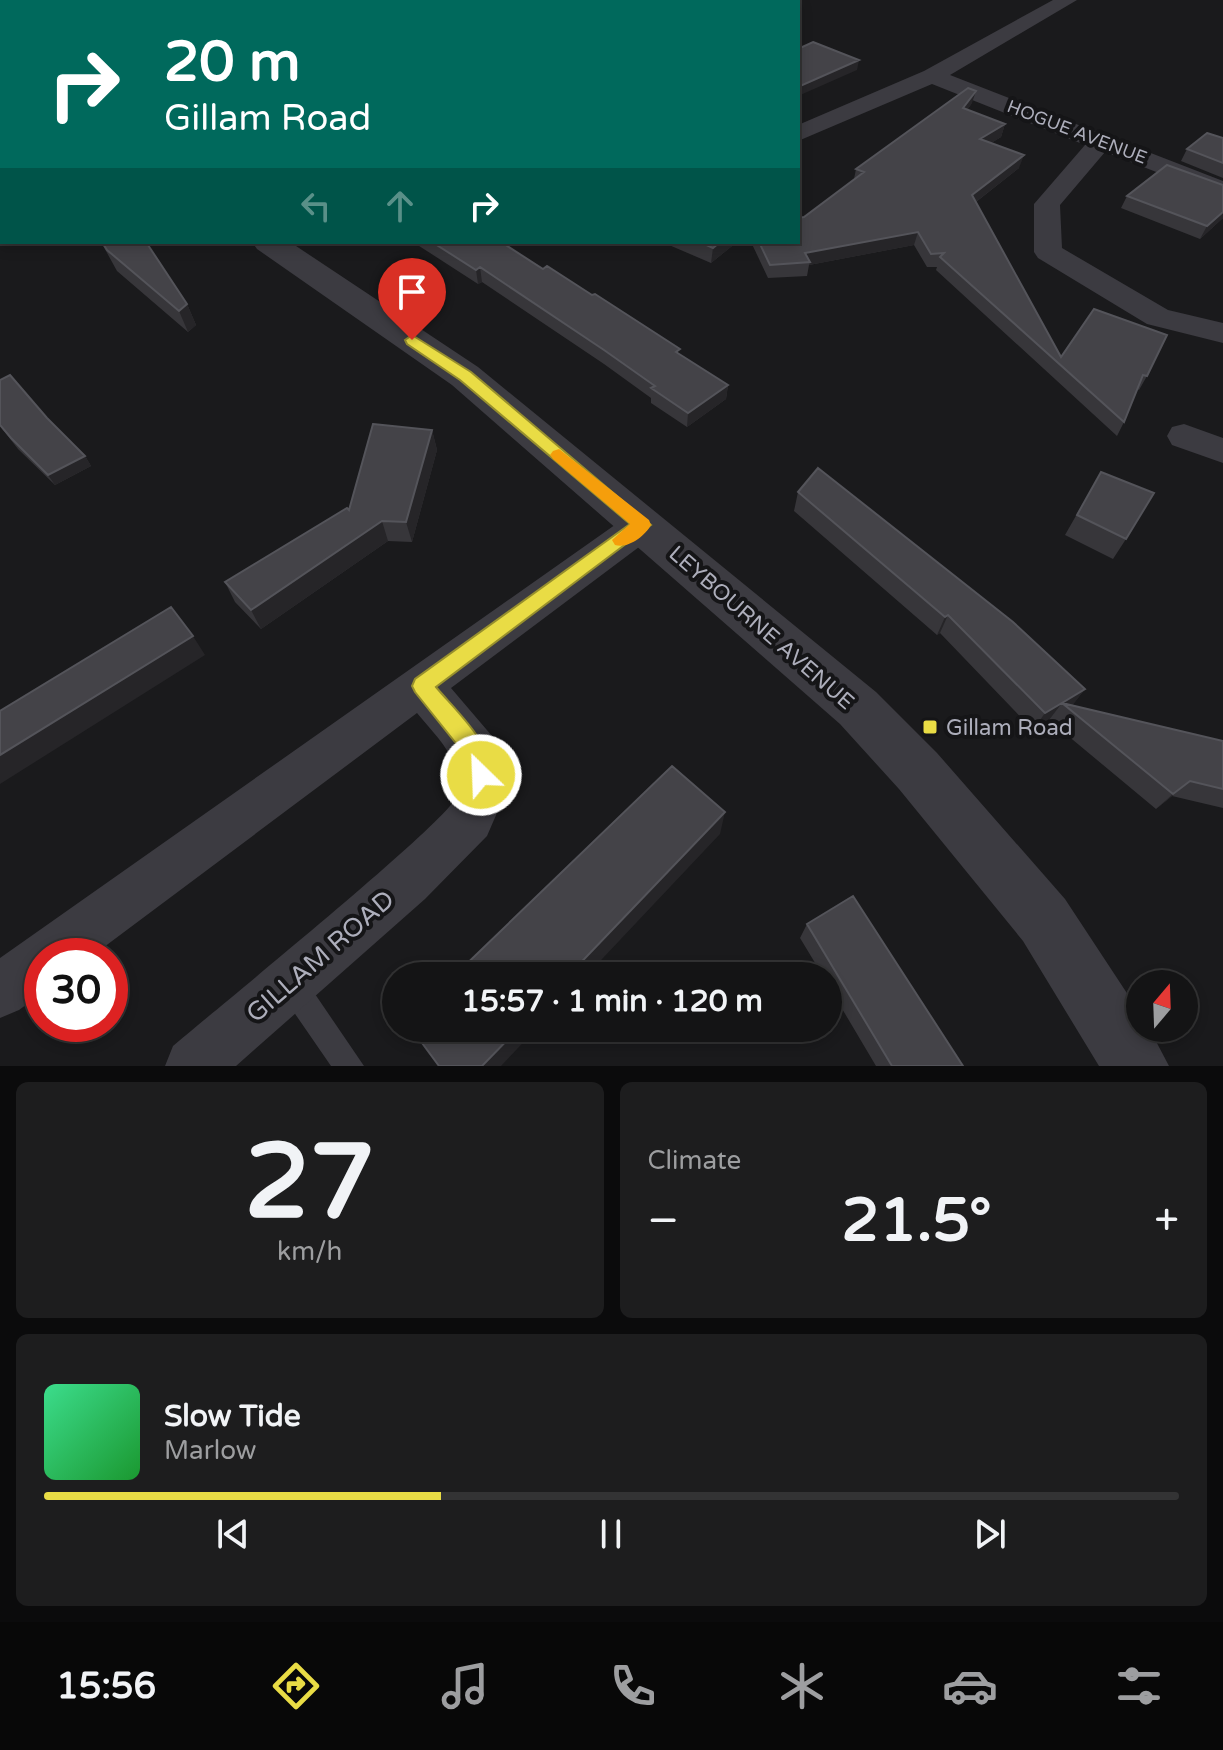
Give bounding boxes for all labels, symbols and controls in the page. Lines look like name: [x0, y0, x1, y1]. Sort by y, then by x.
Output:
text: 20 m: [164, 29, 300, 96]
icon: right: [32, 32, 136, 136]
street label: HOGUE AVENUE: [1004, 95, 1150, 169]
text: Gillam Road: [164, 97, 371, 140]
icon: left: [294, 184, 338, 228]
icon: ahead: [378, 184, 422, 228]
icon: right: [462, 184, 506, 228]
pin: [378, 258, 446, 340]
icon: arrive: [390, 270, 434, 314]
street label: LEYBOURNE AVENUE: [663, 540, 859, 715]
place label: Gillam Road: [946, 715, 1073, 741]
marker: Gillam Road: [921, 718, 939, 736]
position arrow: [439, 733, 523, 817]
street label: GILLAM ROAD: [240, 884, 401, 1029]
speed limit sign: 30: [24, 938, 128, 1042]
north arrow: [1126, 970, 1198, 1042]
map controls: [1126, 970, 1198, 1042]
text: 15:57 · 1 min · 120 m: [461, 983, 763, 1020]
text: 27: [244, 1121, 375, 1246]
text: Climate: [648, 1145, 741, 1176]
text: 21.5°: [841, 1185, 992, 1257]
text: −: [648, 1195, 679, 1248]
text: +: [1154, 1195, 1179, 1248]
text: km/h: [277, 1236, 342, 1267]
text: Slow Tide: [164, 1398, 301, 1435]
text: Marlow: [164, 1435, 256, 1466]
icon: previous: [211, 1512, 255, 1556]
icon: pause: [589, 1512, 633, 1556]
icon: next: [968, 1512, 1012, 1556]
icon: directions: [268, 1658, 324, 1714]
icon: music: [437, 1658, 493, 1714]
icon: phone: [605, 1658, 661, 1714]
icon: climate: [774, 1658, 830, 1714]
icon: car: [942, 1658, 998, 1714]
icon: filters: [1111, 1658, 1167, 1714]
text: 15:56: [56, 1665, 156, 1708]

